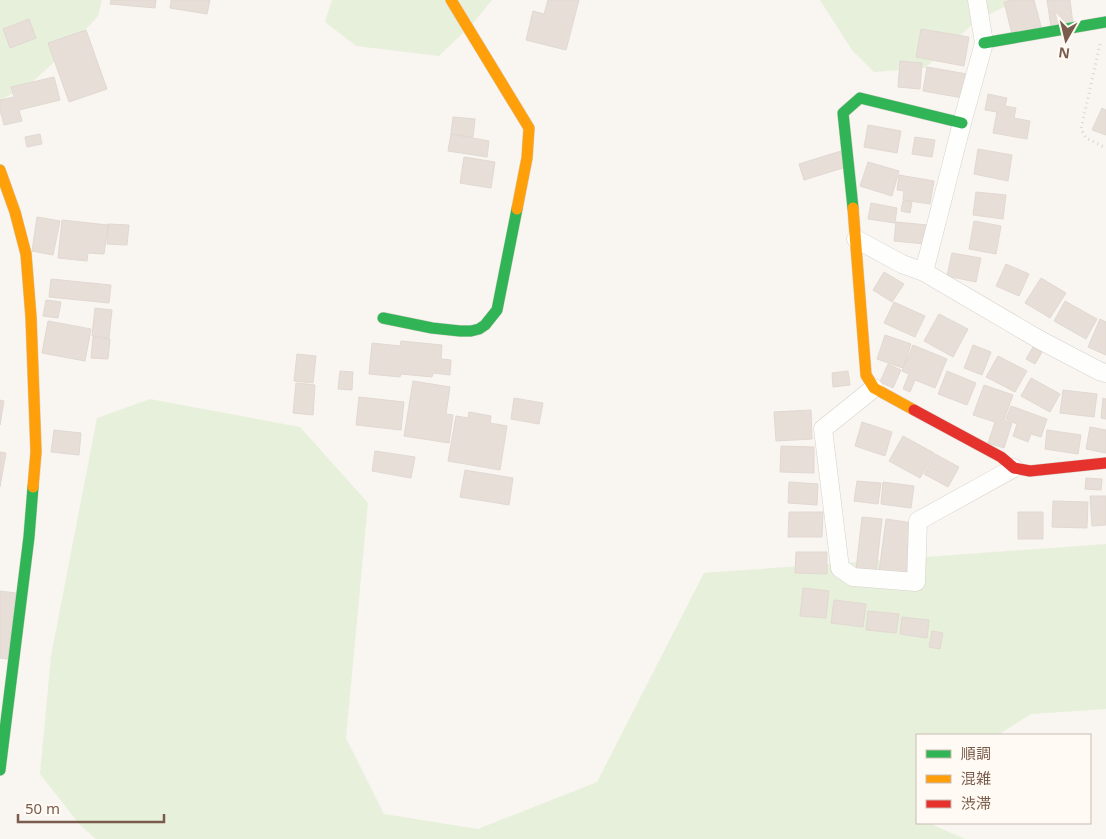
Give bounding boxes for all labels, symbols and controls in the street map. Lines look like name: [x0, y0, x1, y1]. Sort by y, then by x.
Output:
north arrow: [1041, 15, 1091, 65]
text: N: [1057, 43, 1071, 64]
legend: [916, 734, 1091, 824]
text: 順調: [961, 743, 991, 763]
text: 混雑: [961, 768, 991, 788]
scale bar: [18, 792, 164, 824]
text: 渋滞: [961, 793, 991, 813]
text: 50 m: [25, 798, 60, 818]

